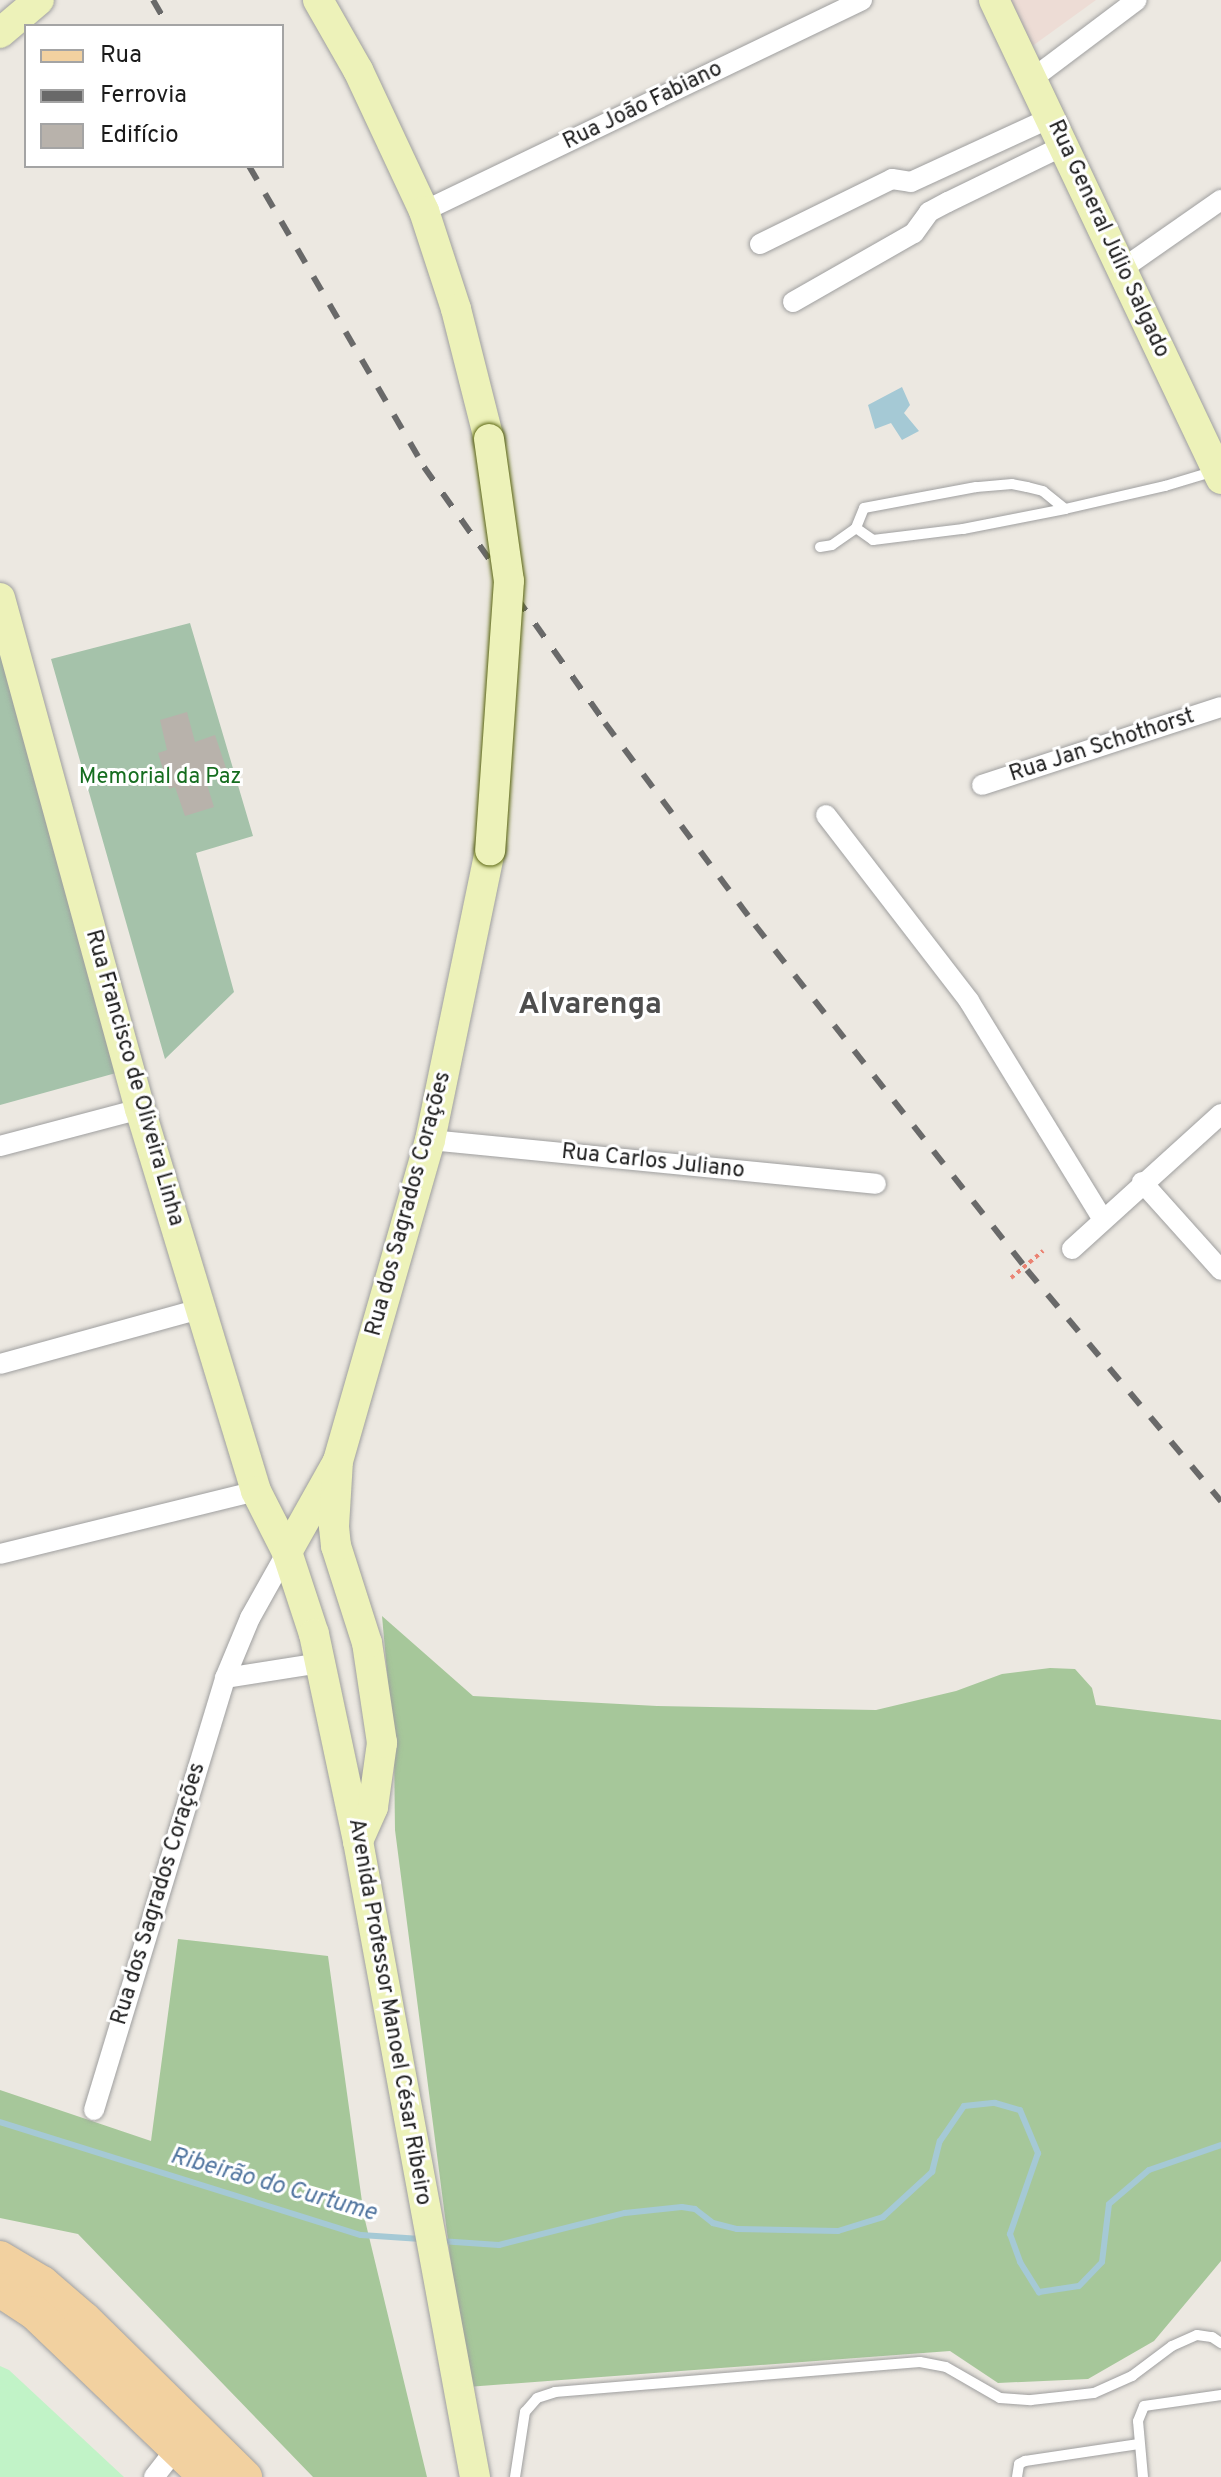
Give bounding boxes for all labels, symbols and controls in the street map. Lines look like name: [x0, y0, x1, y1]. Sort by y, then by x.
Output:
legend: [24, 24, 284, 168]
text: Rua: [100, 41, 142, 71]
street label: Rua João Fabiano: [559, 56, 727, 156]
text: Ferrovia: [100, 81, 187, 111]
street label: Rua General Júlio Salgado: [1041, 116, 1175, 362]
text: Edifício: [100, 121, 179, 151]
street label: Rua Jan Schothorst: [1006, 704, 1198, 788]
park label: Memorial da Paz: [79, 765, 241, 791]
street label: Rua Francisco de Oliveira Linha: [79, 927, 189, 1229]
district label: Alvarenga: [518, 988, 662, 1024]
street label: Rua dos Sagrados Corações: [361, 1069, 457, 1339]
street label: Rua Carlos Juliano: [560, 1139, 746, 1185]
street label: Rua dos Sagrados Corações: [107, 1760, 211, 2028]
street label: Avenida Professor Manoel César Ribeiro: [342, 1817, 436, 2207]
water label: Ribeirão do Curtume: [167, 2143, 379, 2229]

